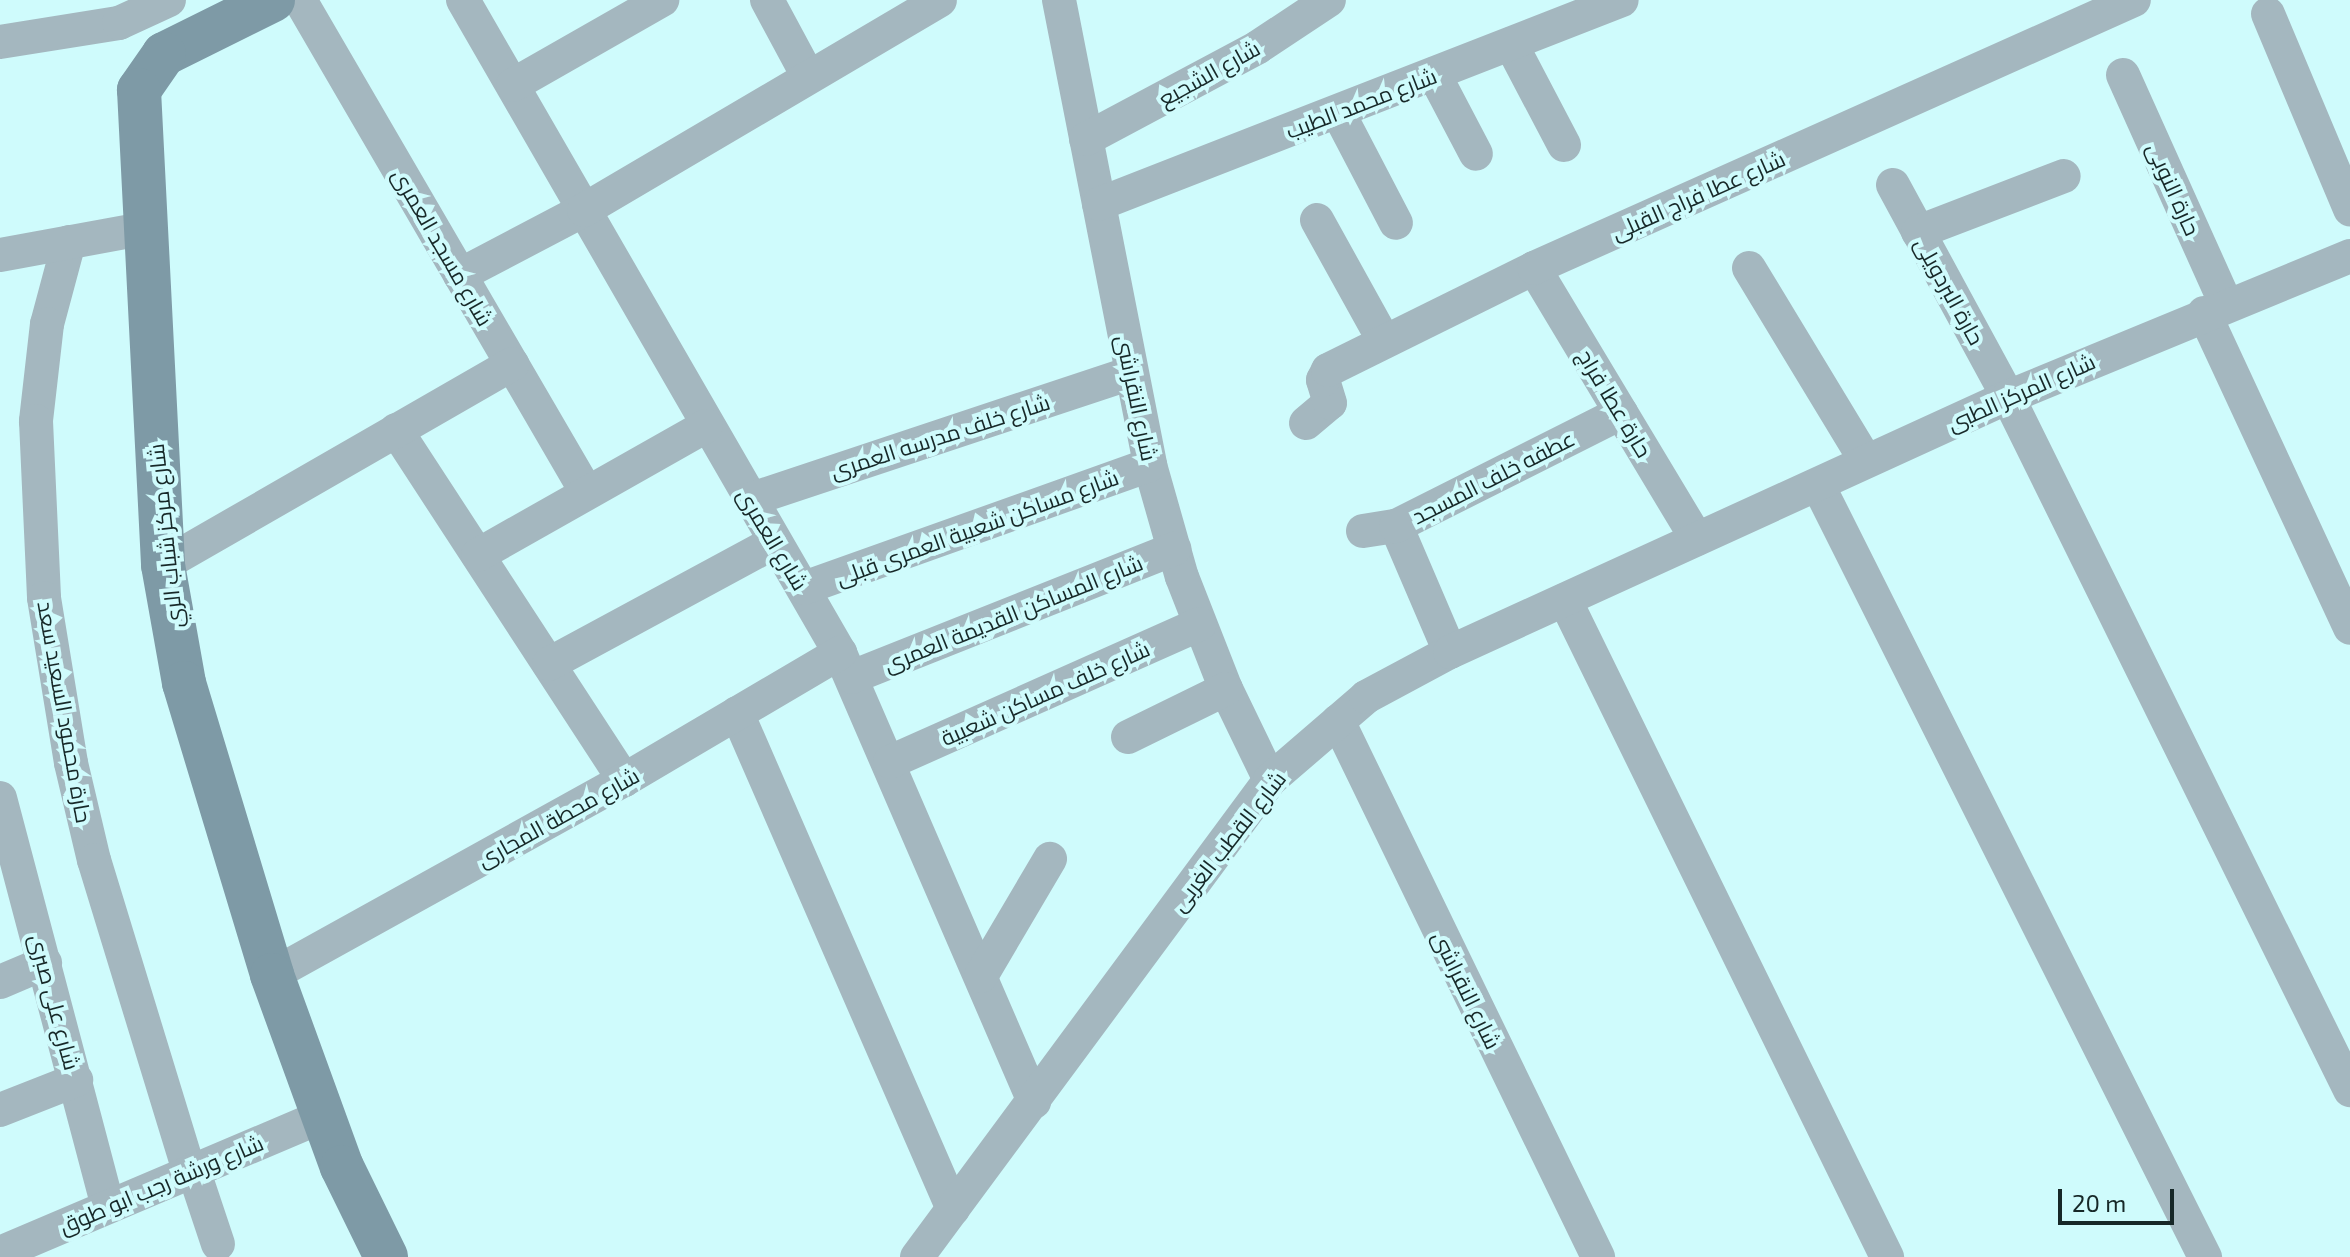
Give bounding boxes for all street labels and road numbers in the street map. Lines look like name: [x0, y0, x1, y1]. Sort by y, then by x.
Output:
street label: شارع الشجيع: [1154, 34, 1264, 112]
street label: شارع محمد الطيب: [1282, 62, 1440, 144]
street label: حارة النوبى: [2142, 139, 2206, 239]
street label: شارع عطا فراج القبلى: [1607, 145, 1789, 245]
street label: شارع مسجد العمرى: [387, 163, 499, 331]
street label: حارة البردويلى: [1910, 233, 1990, 349]
street label: شارع النقراشى: [1111, 333, 1163, 463]
street label: حارة عطا فراج: [1572, 344, 1658, 462]
street label: شارع المركز الطبى: [1943, 348, 2099, 436]
street label: شارع خلف مدرسه العمرى: [827, 388, 1053, 484]
street label: عطفه خلف المسجد: [1407, 425, 1579, 529]
street label: شارع مركز شباب الري: [142, 443, 188, 629]
street label: شارع مساكن شعبية العمرى قبلى: [832, 463, 1122, 591]
street label: شارع العمرى: [732, 483, 814, 595]
street label: شارع المساكن القديمة العمرى: [880, 549, 1146, 677]
street label: حارة محمود السعيد سعد: [32, 599, 98, 825]
street label: شارع خلف مساكن شعبية: [936, 635, 1154, 751]
street label: شارع محطة المجارى: [472, 762, 644, 872]
street label: شارع القطب الغربى: [1165, 766, 1291, 916]
street label: شارع النقراشى: [1427, 927, 1507, 1053]
street label: شارع على صبرى: [24, 931, 86, 1073]
street label: شارع ورشة رجب ابو طوق: [55, 1129, 267, 1239]

